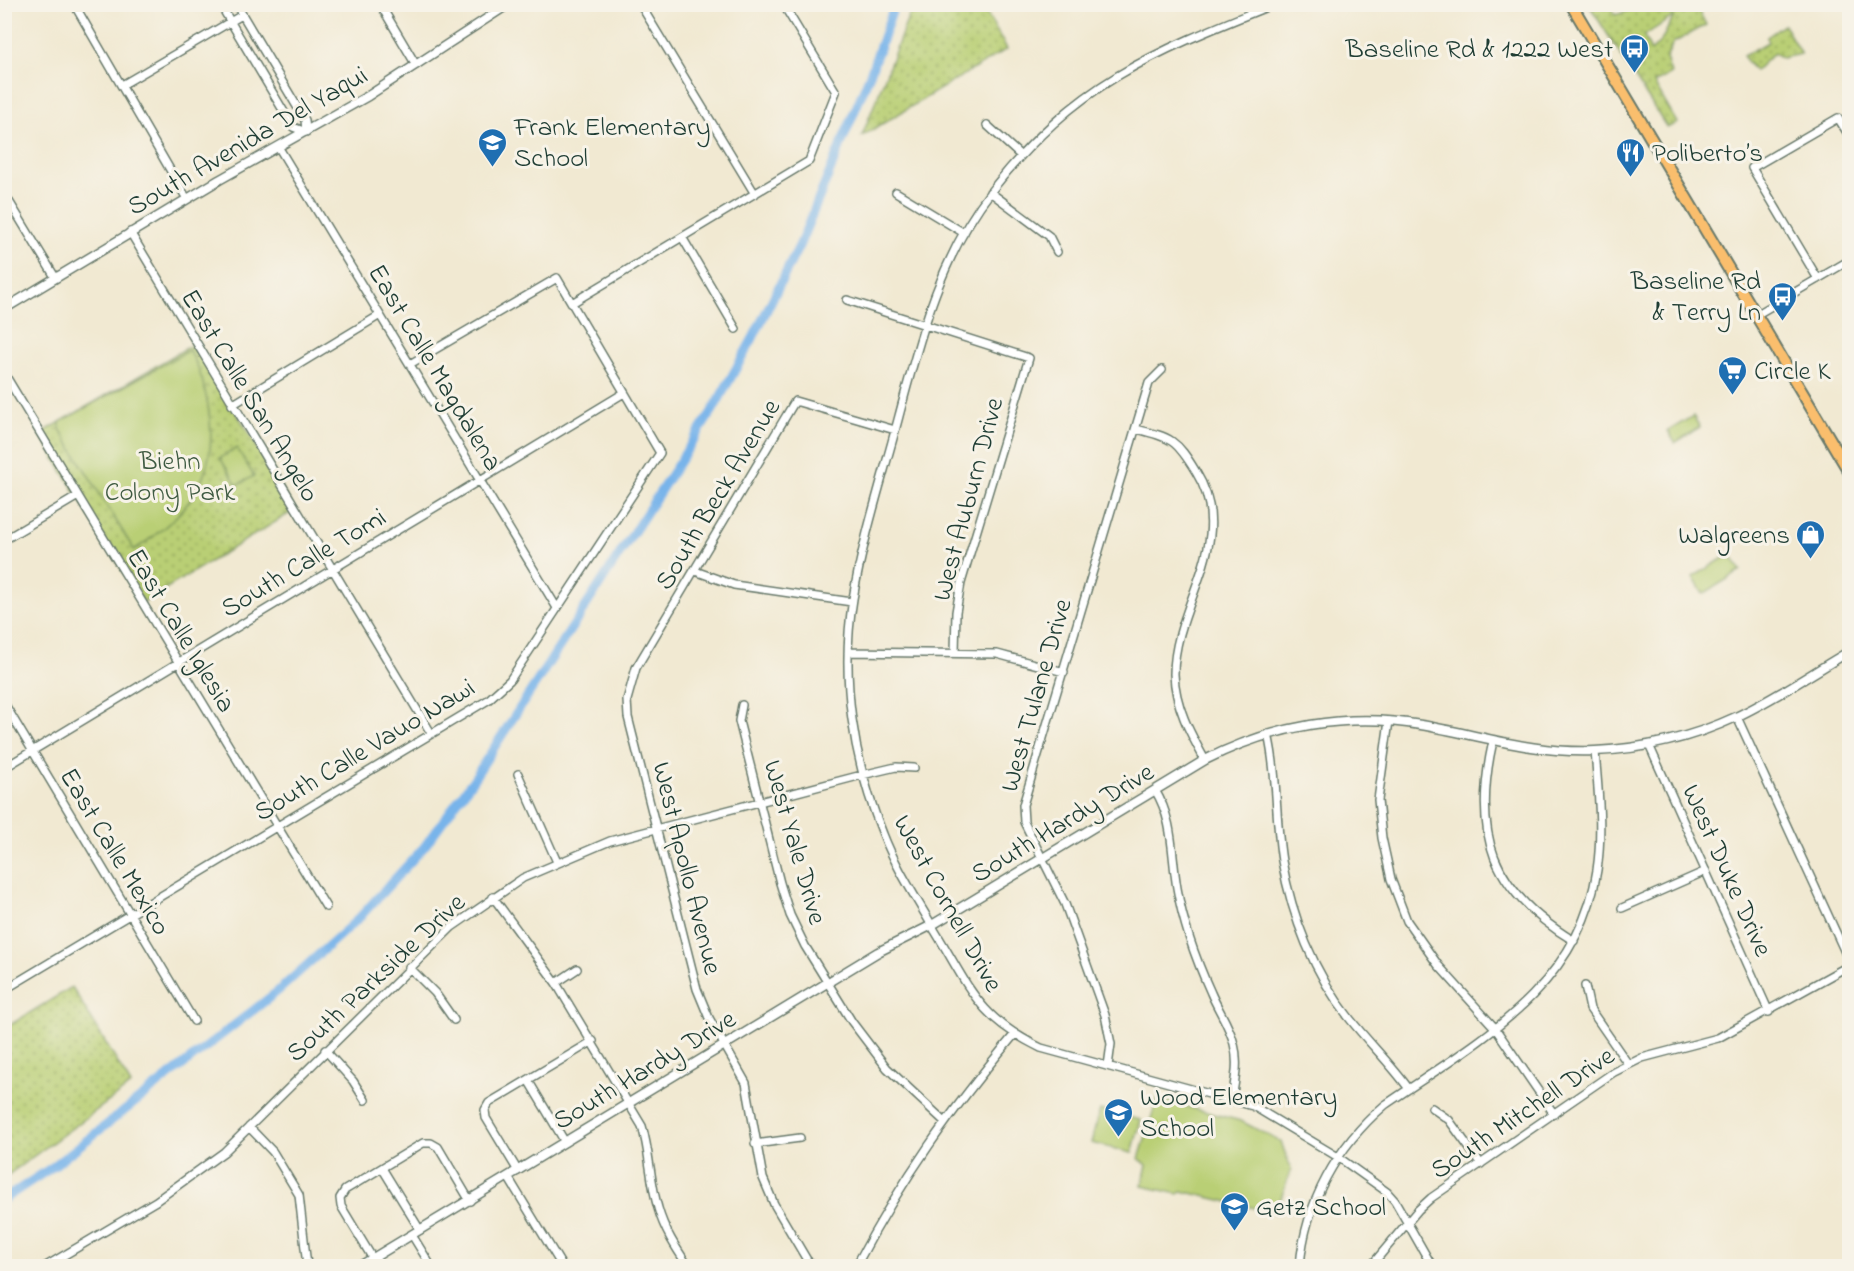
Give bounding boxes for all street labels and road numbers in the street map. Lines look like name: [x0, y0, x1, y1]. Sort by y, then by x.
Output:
street label: South Avenida Del Yaqui: [121, 57, 376, 227]
street label: East Calle Magdalena: [357, 257, 511, 479]
street label: East Calle San Angelo: [170, 282, 328, 510]
street label: South Beck Avenue: [647, 391, 792, 598]
street label: West Auburn Drive: [924, 393, 1016, 606]
street label: South Calle Tomi: [214, 499, 394, 629]
street label: East Calle Iglesia: [115, 542, 244, 721]
street label: West Tulane Drive: [991, 594, 1084, 797]
street label: South Calle Vauo Nawi: [247, 670, 483, 833]
street label: South Hardy Drive: [964, 754, 1163, 894]
street label: West Yale Drive: [752, 756, 836, 930]
street label: West Apollo Avenue: [640, 758, 731, 980]
street label: East Calle Mexico: [48, 761, 179, 943]
street label: West Duke Drive: [1670, 779, 1781, 964]
street label: West Cornell Drive: [882, 808, 1012, 1001]
street label: South Parkside Drive: [278, 884, 476, 1073]
street label: South Hardy Drive: [546, 1001, 745, 1141]
street label: South Mitchell Drive: [1423, 1037, 1624, 1190]

